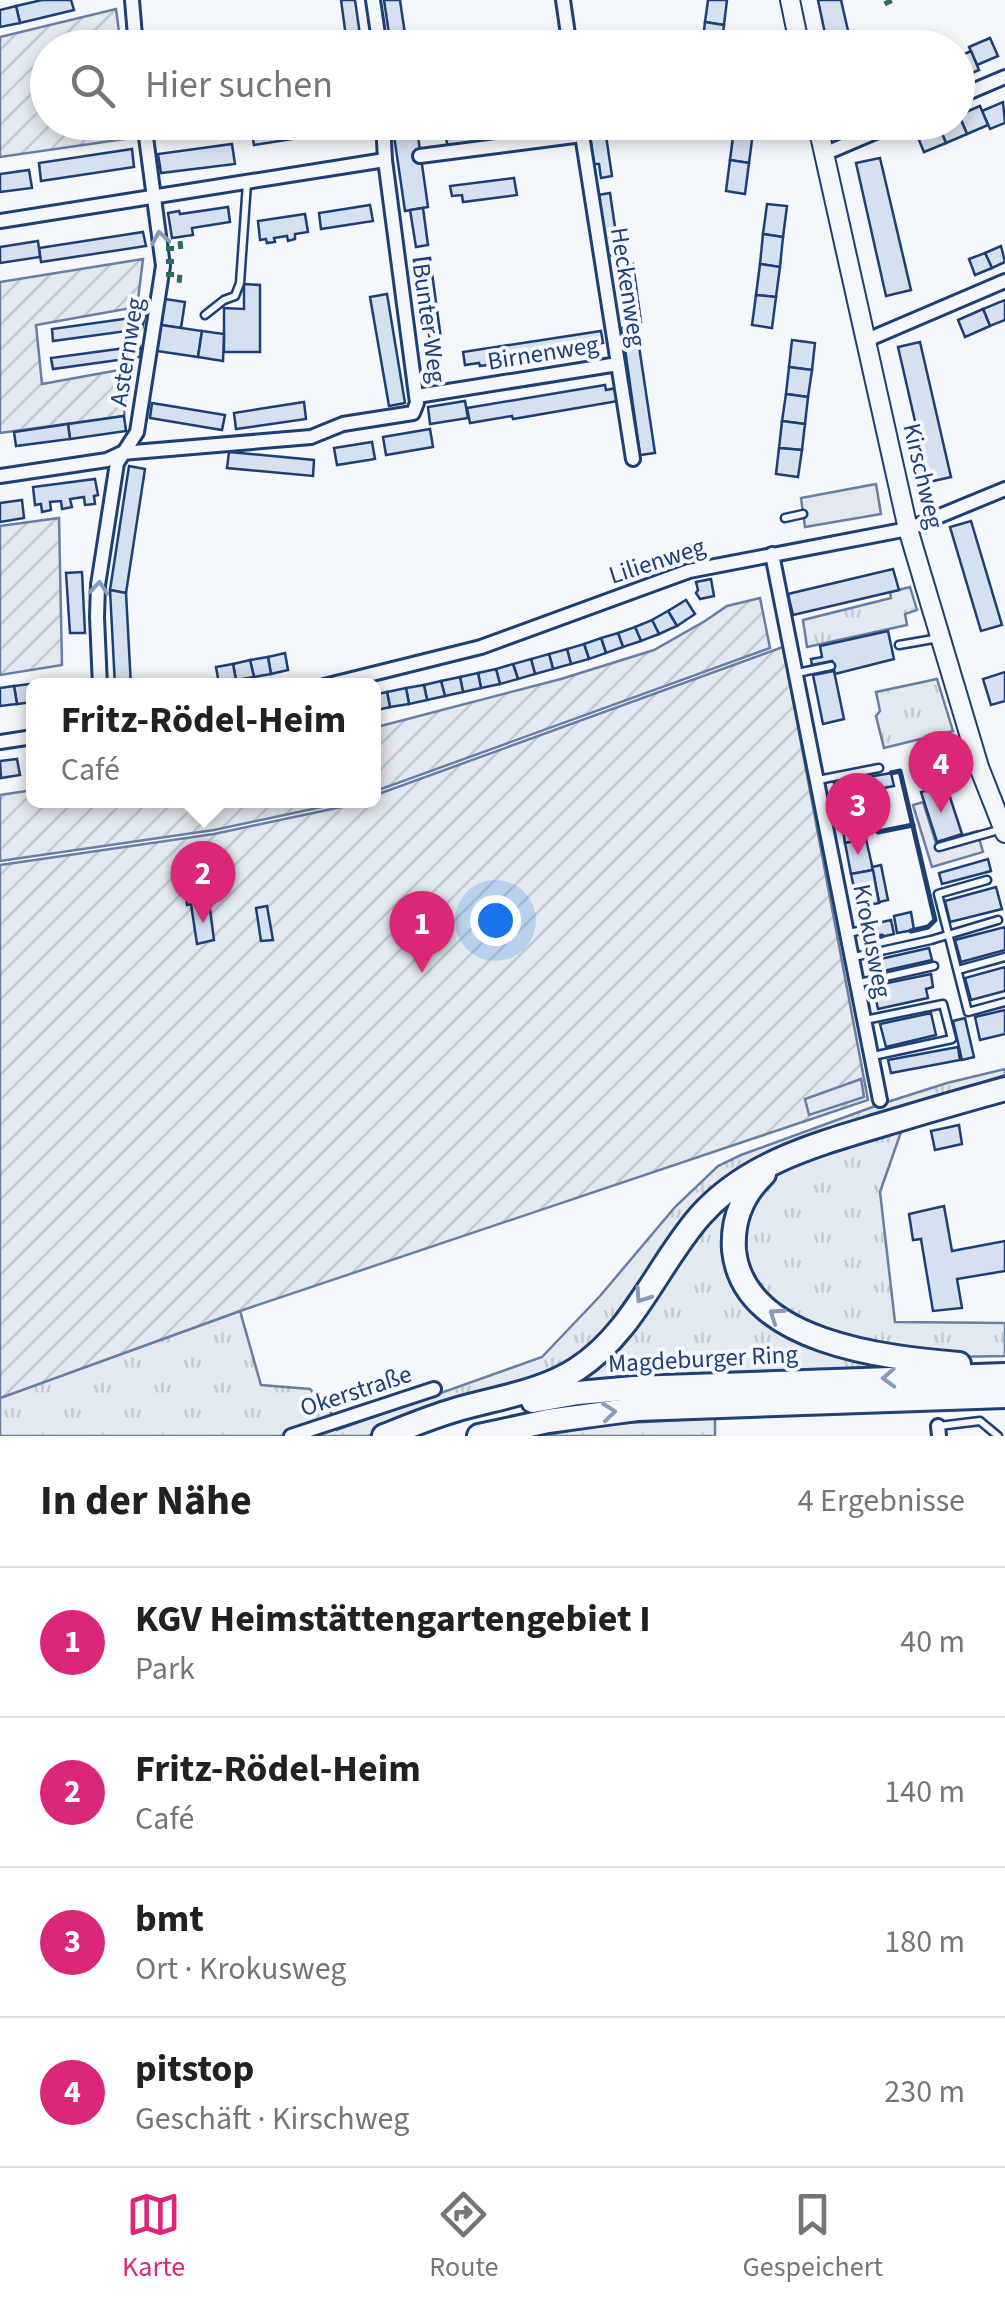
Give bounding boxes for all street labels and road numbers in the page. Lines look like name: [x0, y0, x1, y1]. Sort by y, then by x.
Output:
street label: Heckenweg: [601, 225, 655, 350]
street label: Bunter Weg: [403, 261, 455, 386]
street label: Asternweg: [101, 295, 153, 409]
street label: Birnenweg: [485, 326, 601, 380]
street label: Kirschweg: [893, 420, 953, 533]
street label: Lilienweg: [604, 528, 710, 593]
street label: Krokusweg: [843, 881, 901, 1001]
street label: Magdeburger Ring: [607, 1336, 799, 1382]
street label: Okerstraße: [296, 1356, 416, 1426]

